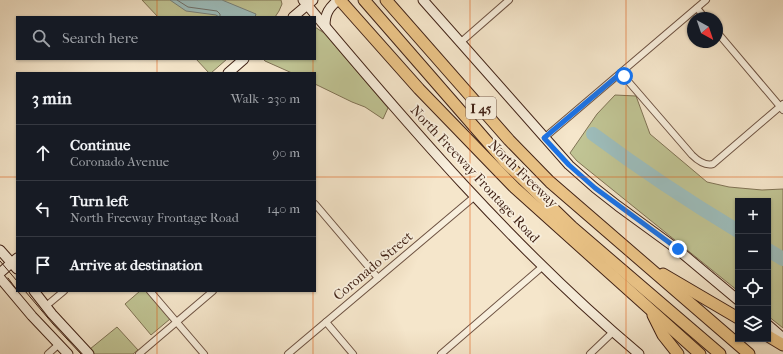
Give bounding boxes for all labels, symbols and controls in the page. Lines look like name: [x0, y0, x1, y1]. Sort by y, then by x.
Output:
north arrow: [687, 12, 723, 48]
search box: [16, 16, 316, 60]
icon: search: [30, 27, 52, 49]
text: Search here: [62, 29, 138, 47]
route start: [615, 67, 633, 85]
text: 3 min: [32, 88, 72, 108]
text: Walk · 230 m: [231, 91, 300, 106]
road number: I 45: [466, 97, 496, 119]
street label: North Freeway Frontage Road: [407, 102, 543, 246]
text: Continue: [70, 136, 130, 154]
street label: North Freeway: [485, 137, 561, 211]
icon: ahead: [32, 142, 54, 164]
text: 90 m: [272, 145, 300, 160]
text: Coronado Avenue: [70, 154, 169, 169]
text: Turn left: [70, 192, 128, 210]
icon: left: [32, 198, 54, 220]
map controls: [735, 198, 771, 342]
button: +: [735, 198, 771, 234]
text: 140 m: [267, 201, 300, 216]
text: North Freeway Frontage Road: [70, 210, 239, 225]
street label: Coronado Street: [330, 228, 416, 304]
button: −: [735, 234, 771, 270]
route end: [669, 240, 687, 258]
icon: arrive: [32, 254, 54, 276]
text: Arrive at destination: [70, 256, 202, 274]
button: locate: [735, 270, 771, 306]
button: layers: [735, 306, 771, 342]

